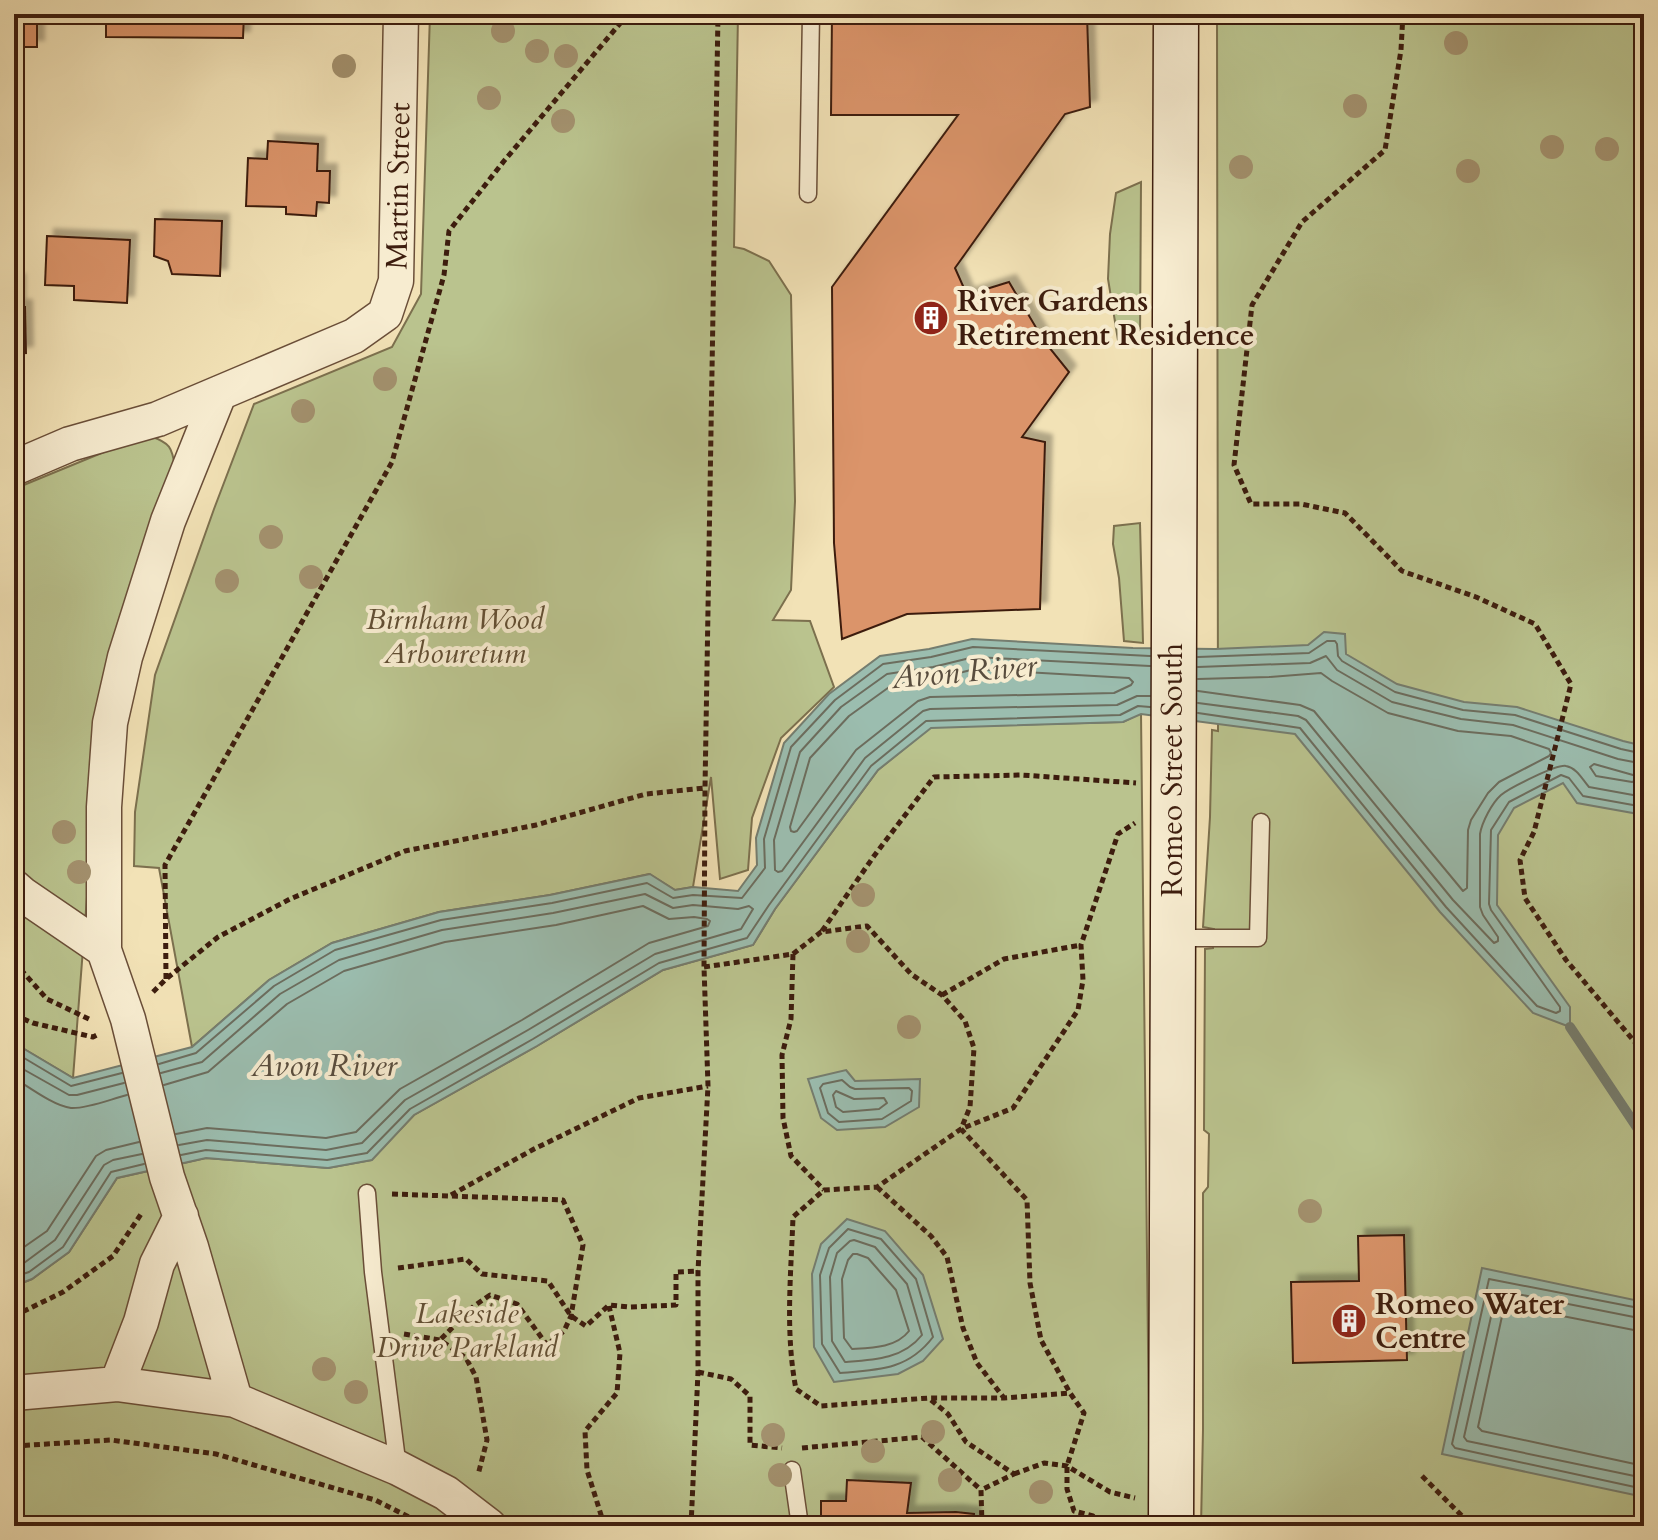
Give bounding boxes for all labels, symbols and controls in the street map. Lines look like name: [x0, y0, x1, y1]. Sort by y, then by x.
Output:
street label: Martin Street: [377, 101, 420, 270]
place label: River Gardens Retirement Residence: [957, 281, 1255, 356]
building icon: River Gardens Retirement Residence: [912, 299, 950, 337]
park label: Birnham Wood Arbouretum: [366, 599, 546, 674]
street label: Romeo Street South: [1152, 642, 1193, 897]
water label: Avon River: [889, 644, 1040, 700]
water label: Avon River: [250, 1044, 398, 1088]
place label: Romeo Water Centre: [1375, 1284, 1565, 1359]
park label: Lakeside Drive Parkland: [376, 1293, 559, 1368]
building icon: Romeo Water Centre: [1330, 1302, 1368, 1340]

